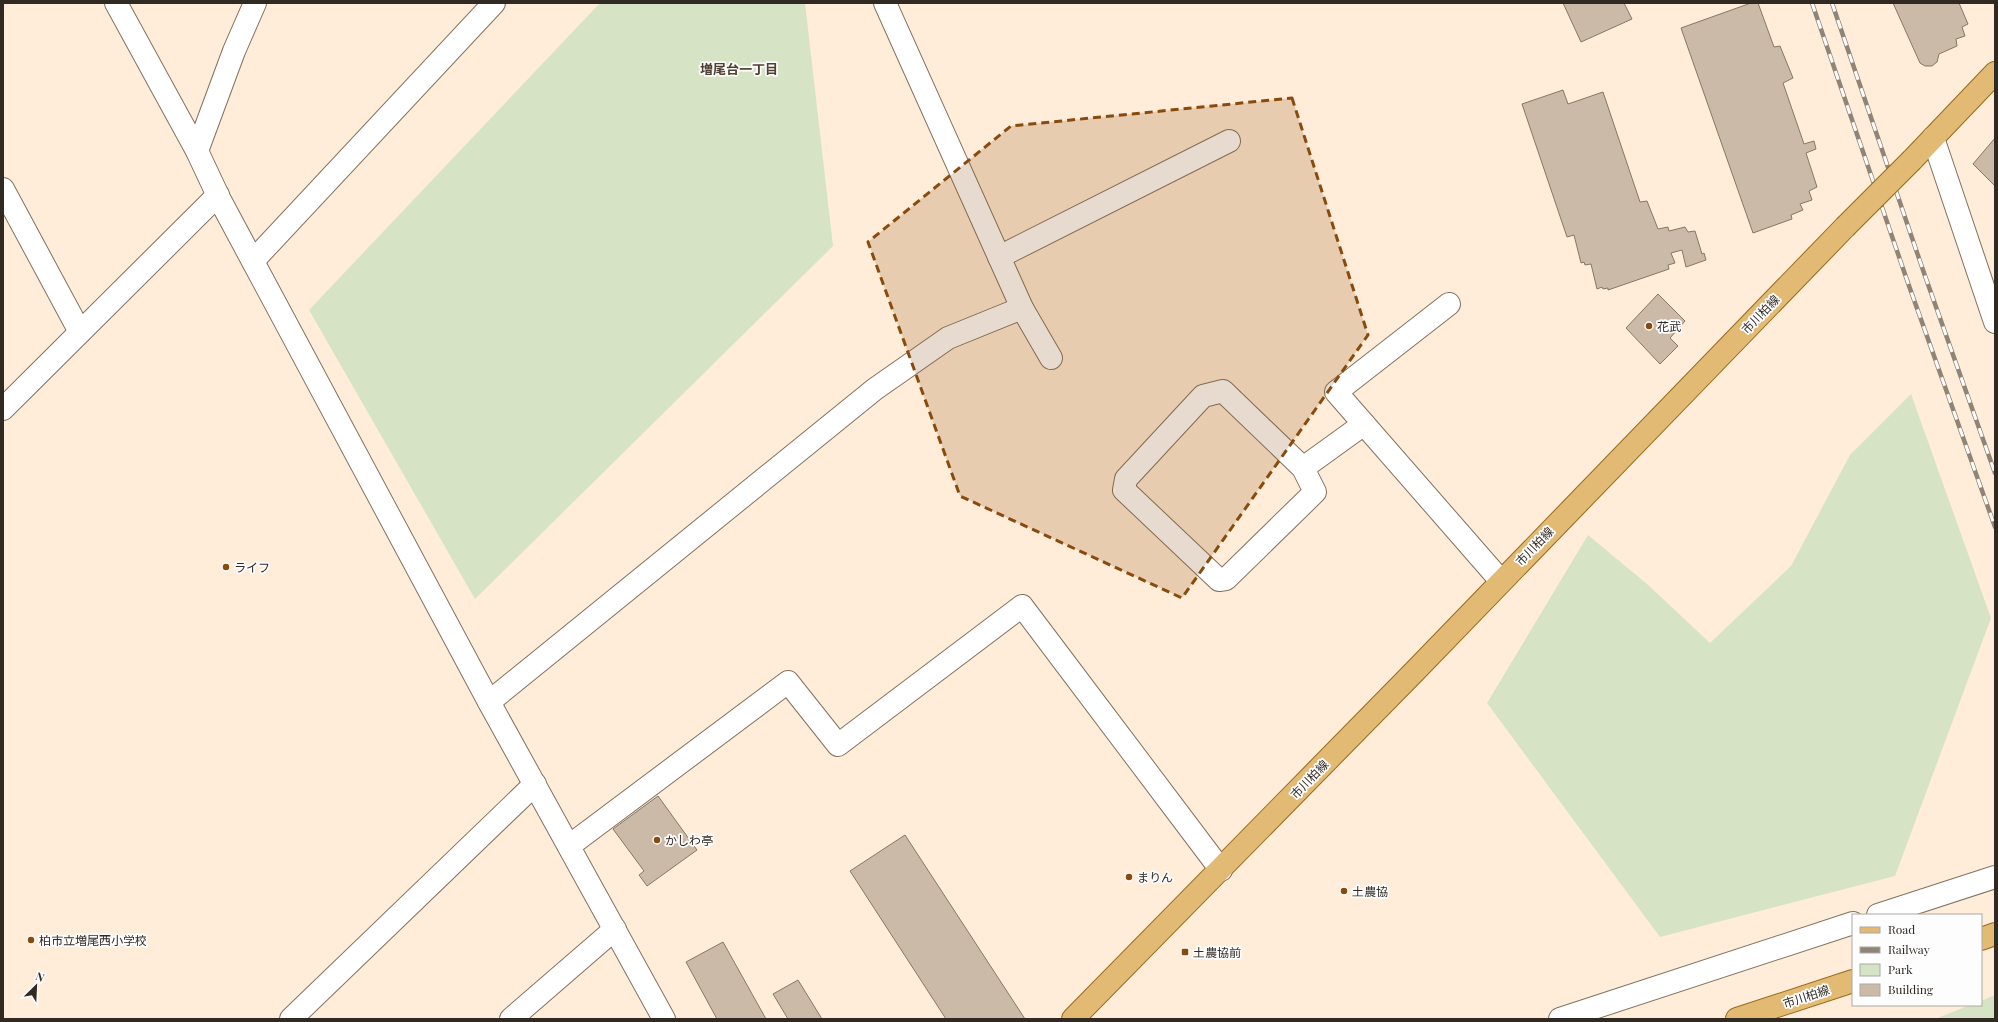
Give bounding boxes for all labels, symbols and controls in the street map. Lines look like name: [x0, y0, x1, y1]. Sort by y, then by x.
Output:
district label: 増尾台一丁目: [700, 60, 778, 77]
street label: 市川柏線: [1738, 291, 1782, 337]
place label: 花武: [1657, 318, 1681, 334]
marker: 花武: [1644, 321, 1654, 331]
street label: 市川柏線: [1512, 523, 1556, 569]
place label: ライフ: [234, 559, 270, 575]
marker: ライフ: [221, 562, 231, 572]
street label: 市川柏線: [1287, 756, 1331, 802]
place label: かしわ亭: [665, 832, 713, 848]
marker: かしわ亭: [652, 835, 662, 845]
place label: まりん: [1137, 869, 1173, 885]
marker: まりん: [1124, 872, 1134, 882]
place label: 土農協: [1352, 883, 1388, 899]
marker: 土農協: [1339, 886, 1349, 896]
legend: [1852, 914, 1982, 1006]
text: Road: [1888, 921, 1915, 937]
place label: 柏市立増尾西小学校: [39, 932, 147, 948]
marker: 柏市立増尾西小学校: [26, 935, 36, 945]
text: Railway: [1888, 941, 1930, 957]
place label: 土農協前: [1193, 944, 1241, 960]
marker: 土農協前: [1180, 947, 1190, 957]
text: Park: [1888, 961, 1913, 977]
north arrow: [16, 966, 56, 1006]
text: N: [34, 968, 47, 985]
street label: 市川柏線: [1781, 981, 1831, 1011]
text: Building: [1888, 981, 1934, 997]

